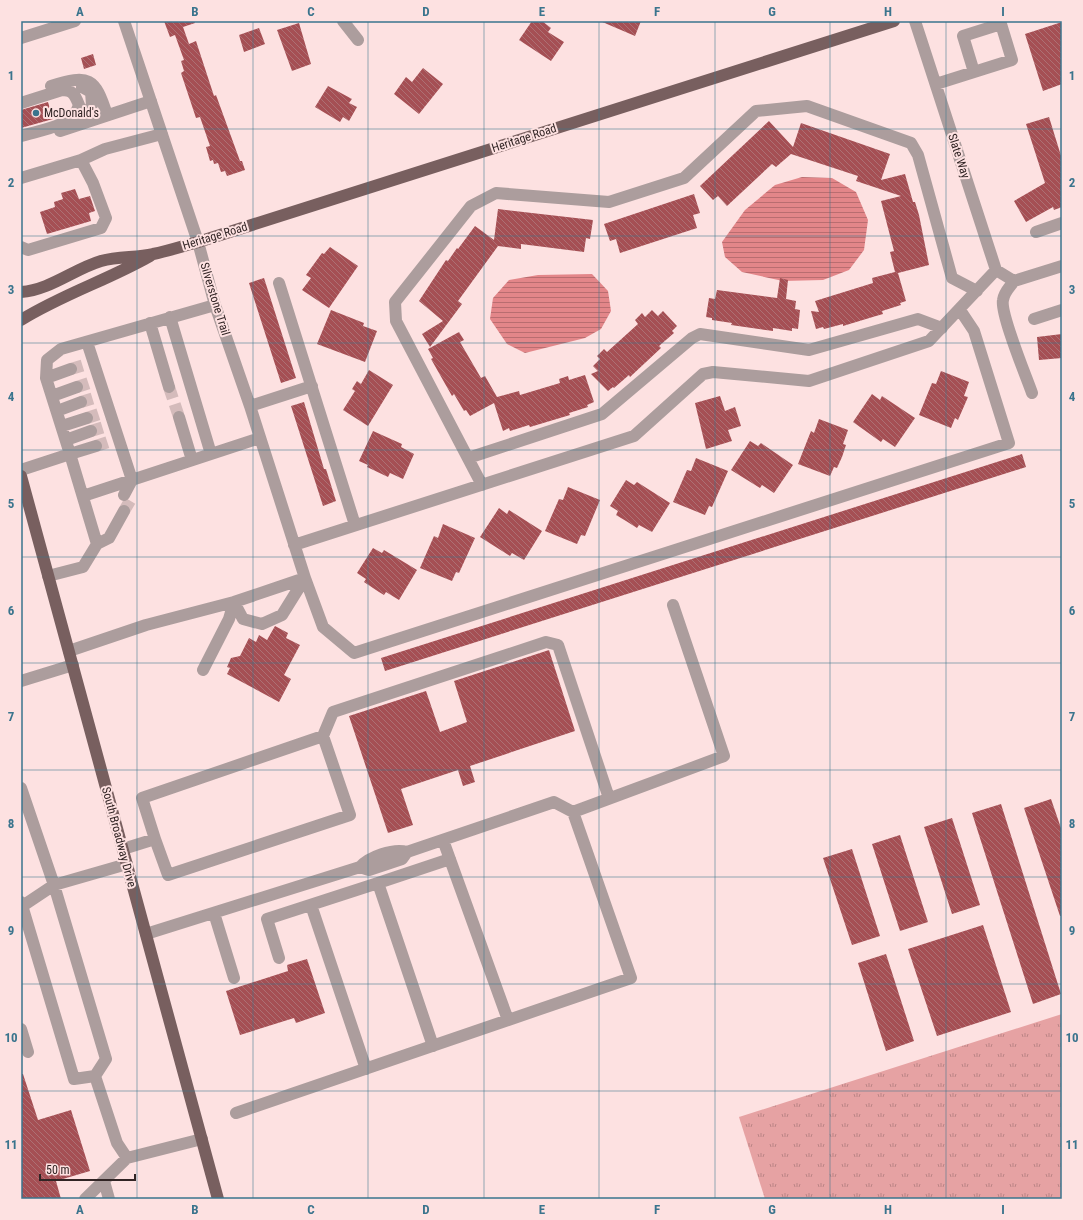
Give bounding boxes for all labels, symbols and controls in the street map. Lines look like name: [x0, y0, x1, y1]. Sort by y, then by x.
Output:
text: A: [76, 4, 84, 19]
text: B: [191, 4, 199, 19]
text: C: [307, 4, 315, 19]
text: D: [422, 4, 430, 19]
text: E: [539, 4, 546, 19]
text: F: [654, 4, 660, 19]
text: G: [768, 4, 776, 19]
text: H: [884, 4, 892, 19]
text: I: [1001, 4, 1005, 19]
text: 1: [8, 68, 14, 83]
text: 1: [1069, 68, 1075, 83]
place label: McDonald's: [44, 106, 99, 120]
marker: McDonald's: [31, 108, 41, 118]
street label: Heritage Road: [490, 121, 558, 155]
street label: Slate Way: [945, 132, 973, 180]
text: 2: [8, 175, 15, 190]
text: 2: [1069, 175, 1076, 190]
street label: Heritage Road: [181, 219, 249, 253]
street label: Silverstone Trail: [197, 261, 233, 337]
text: 3: [8, 282, 14, 297]
text: 3: [1069, 282, 1075, 297]
text: 4: [8, 389, 15, 404]
text: 4: [1069, 389, 1076, 404]
text: 5: [8, 496, 15, 511]
text: 5: [1069, 496, 1076, 511]
text: 6: [8, 603, 15, 618]
text: 6: [1069, 603, 1076, 618]
text: 7: [8, 709, 15, 724]
text: 7: [1069, 709, 1076, 724]
street label: South Broadway Drive: [99, 785, 139, 889]
text: 8: [8, 816, 14, 831]
text: 8: [1069, 816, 1075, 831]
text: 9: [8, 923, 14, 938]
text: 9: [1069, 923, 1075, 938]
text: 10: [4, 1030, 18, 1045]
text: 10: [1065, 1030, 1079, 1045]
text: 11: [4, 1137, 18, 1152]
text: 11: [1065, 1137, 1079, 1152]
scale bar: [40, 1156, 135, 1182]
text: 50 m: [46, 1163, 70, 1177]
text: A: [76, 1202, 84, 1217]
text: B: [191, 1202, 199, 1217]
text: C: [307, 1202, 315, 1217]
text: D: [422, 1202, 430, 1217]
text: E: [539, 1202, 546, 1217]
text: F: [654, 1202, 660, 1217]
text: G: [768, 1202, 776, 1217]
text: H: [884, 1202, 892, 1217]
text: I: [1001, 1202, 1005, 1217]

